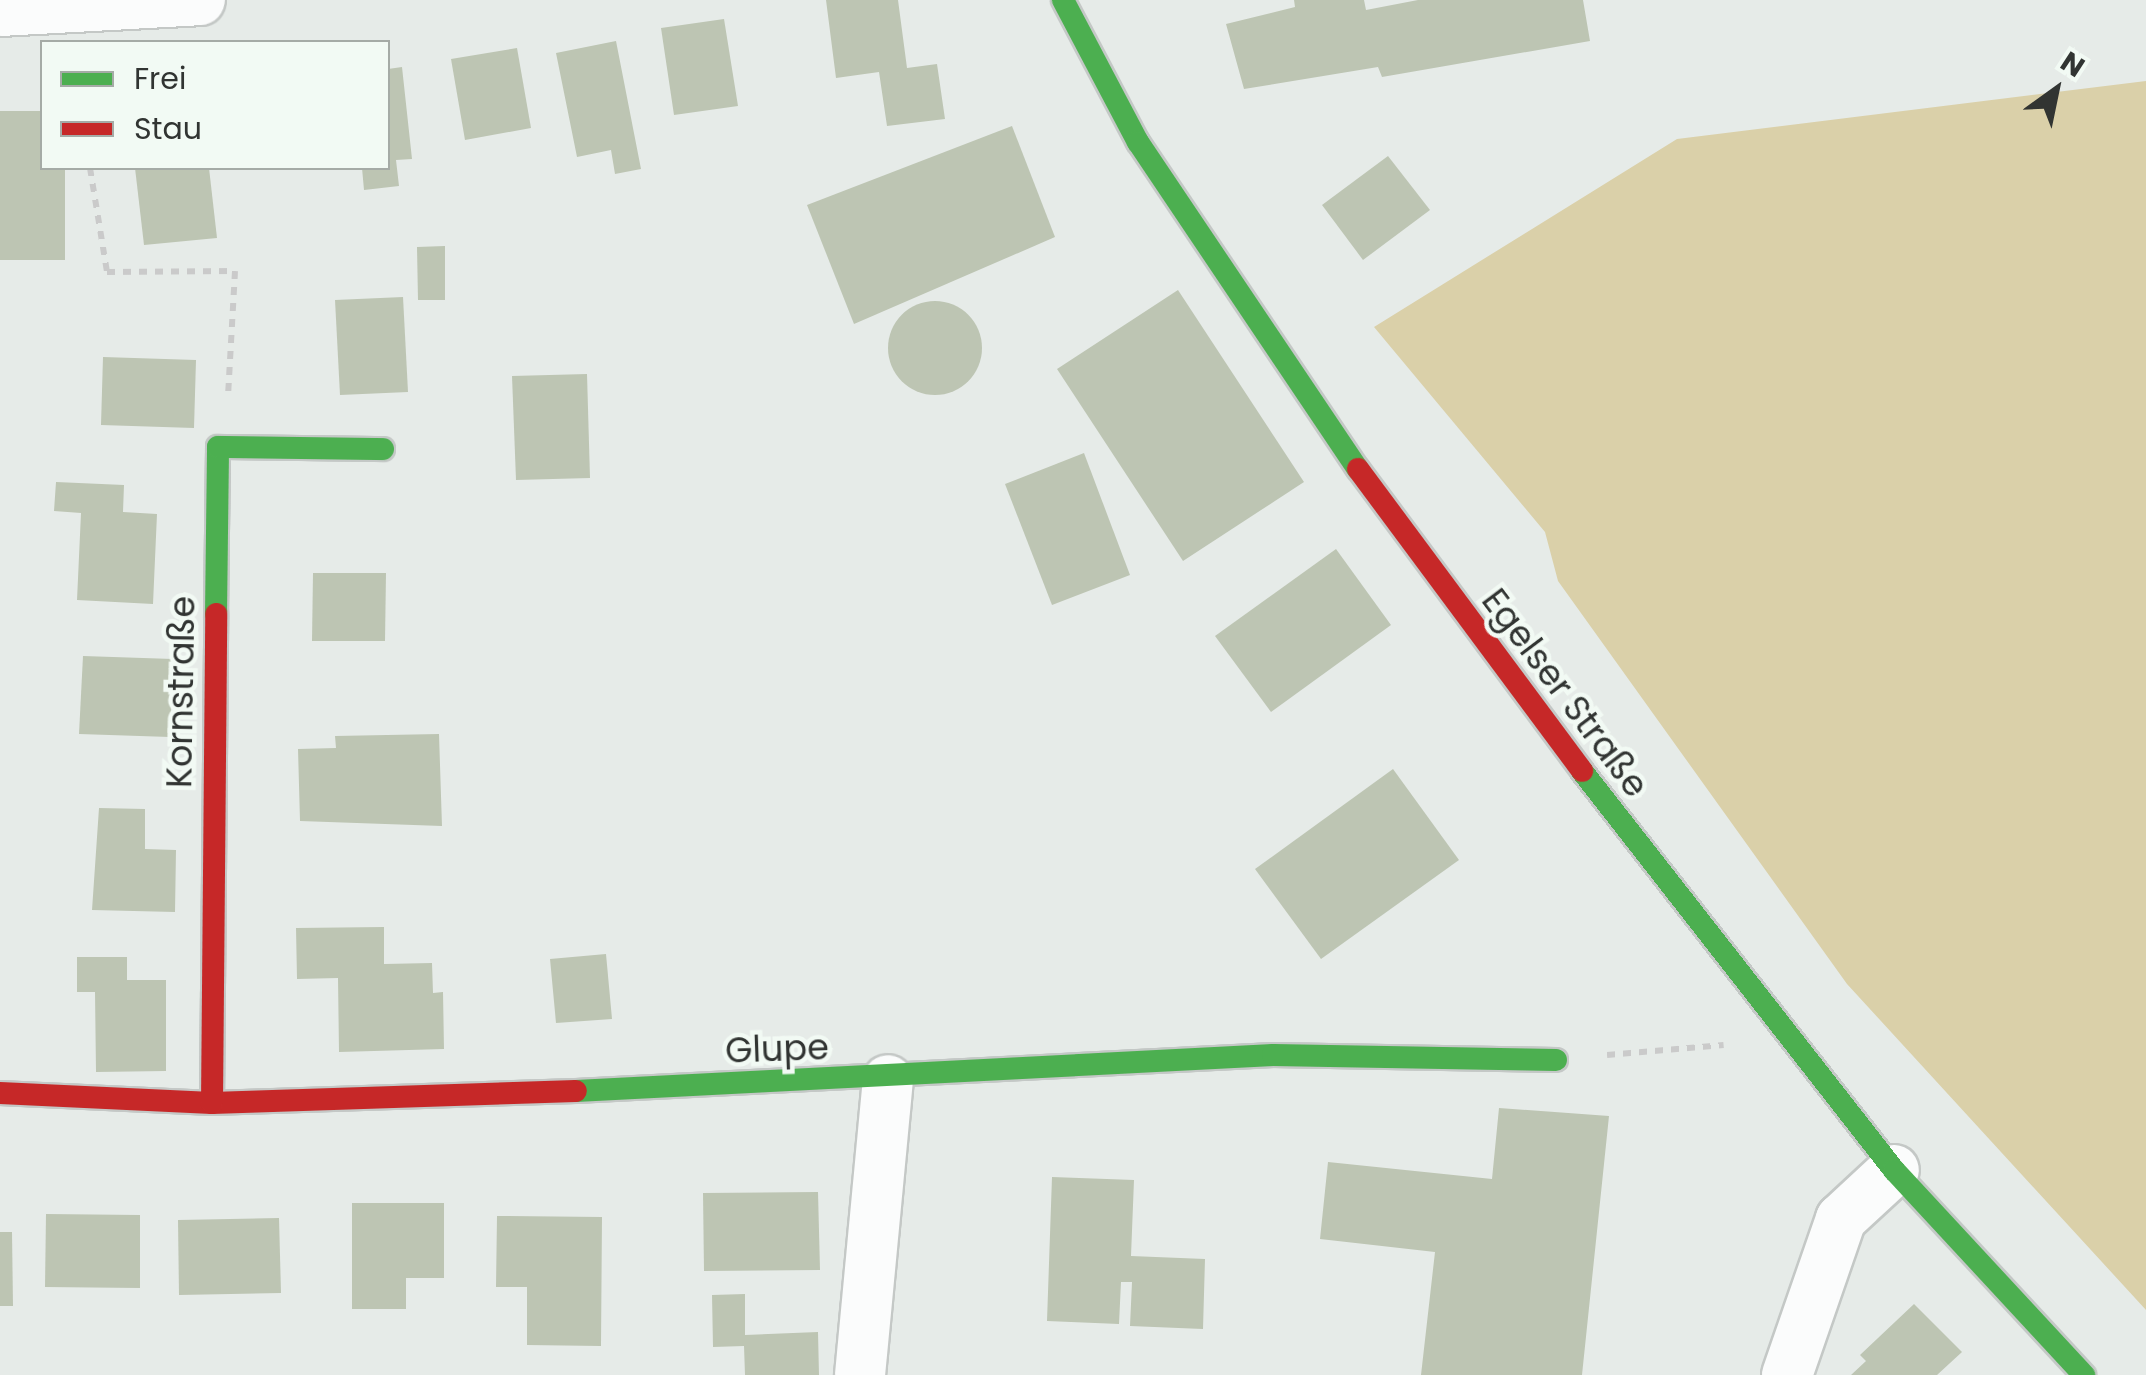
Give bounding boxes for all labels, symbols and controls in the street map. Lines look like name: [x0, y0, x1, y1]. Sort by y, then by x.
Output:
legend: [40, 40, 390, 170]
north arrow: [2006, 40, 2106, 140]
text: N: [2053, 42, 2092, 87]
text: Frei: [134, 57, 186, 100]
text: Stau: [134, 107, 202, 150]
street label: Egelser Straße: [1473, 581, 1657, 805]
street label: Kornstraße: [158, 596, 204, 788]
street label: Glupe: [724, 1026, 830, 1072]

